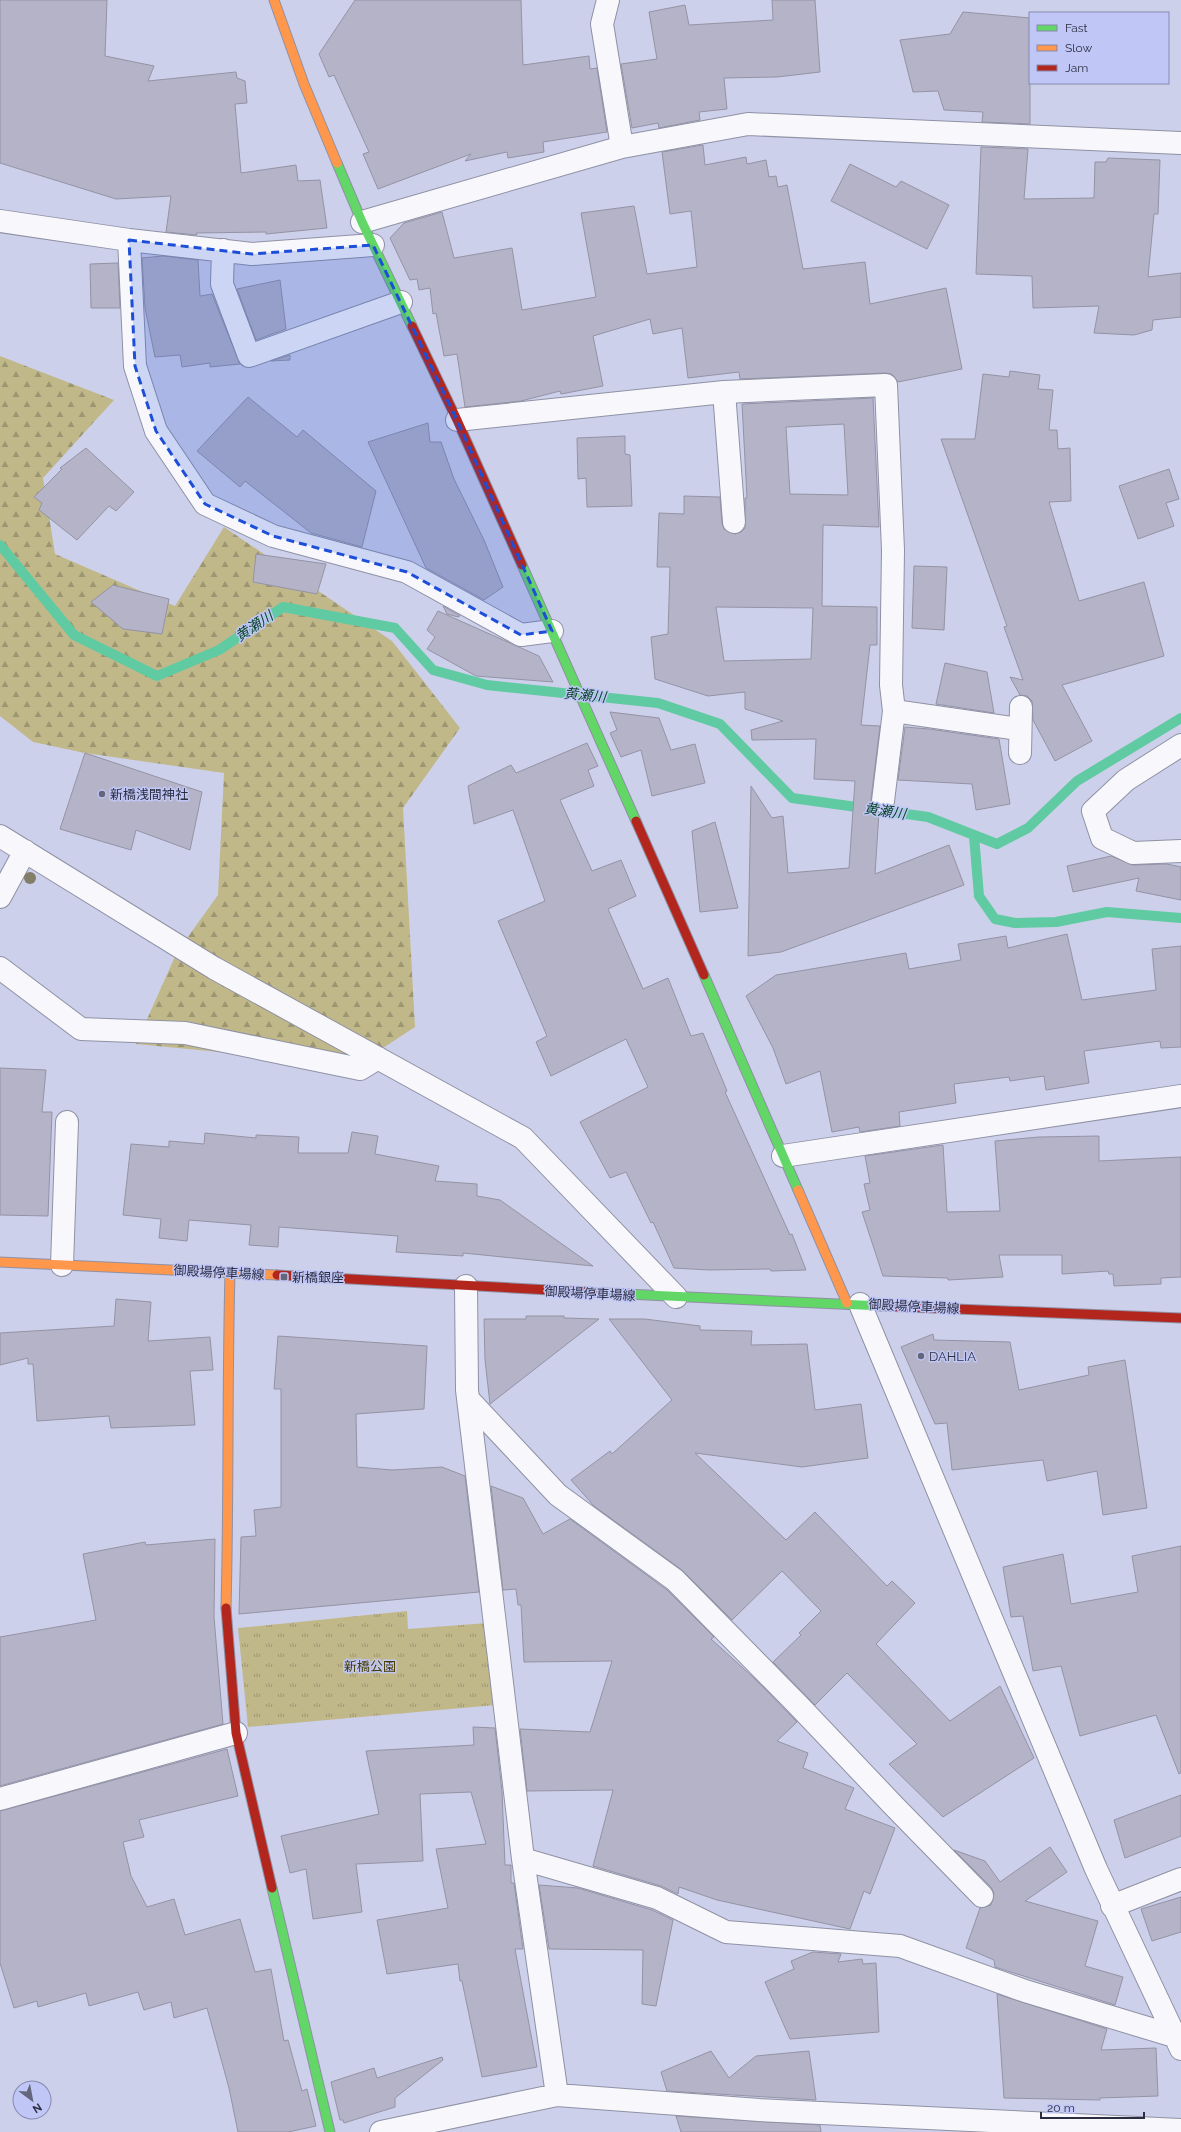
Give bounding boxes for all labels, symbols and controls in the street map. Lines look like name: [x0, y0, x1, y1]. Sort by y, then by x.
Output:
legend: [1029, 12, 1169, 84]
text: Fast: [1065, 21, 1088, 35]
text: Slow: [1065, 41, 1092, 55]
text: Jam: [1065, 61, 1088, 75]
water label: 黄瀬川: [232, 607, 278, 644]
water label: 黄瀬川: [563, 685, 609, 705]
place label: 新橋浅間神社: [110, 787, 188, 802]
marker: 新橋浅間神社: [97, 789, 107, 799]
water label: 黄瀬川: [863, 800, 909, 822]
street label: 御殿場停車場線: [173, 1263, 265, 1282]
place label: 新橋銀座: [292, 1270, 344, 1285]
marker: 新橋銀座: [279, 1272, 289, 1282]
street label: 御殿場停車場線: [544, 1284, 636, 1303]
street label: 御殿場停車場線: [868, 1297, 960, 1316]
place label: DAHLIA: [929, 1349, 976, 1364]
marker: DAHLIA: [916, 1351, 926, 1361]
park label: 新橋公園: [344, 1659, 396, 1674]
north arrow: [12, 2080, 52, 2120]
scale bar: [1041, 2094, 1144, 2120]
text: N: [30, 2100, 44, 2116]
text: 20 m: [1047, 2101, 1075, 2115]

